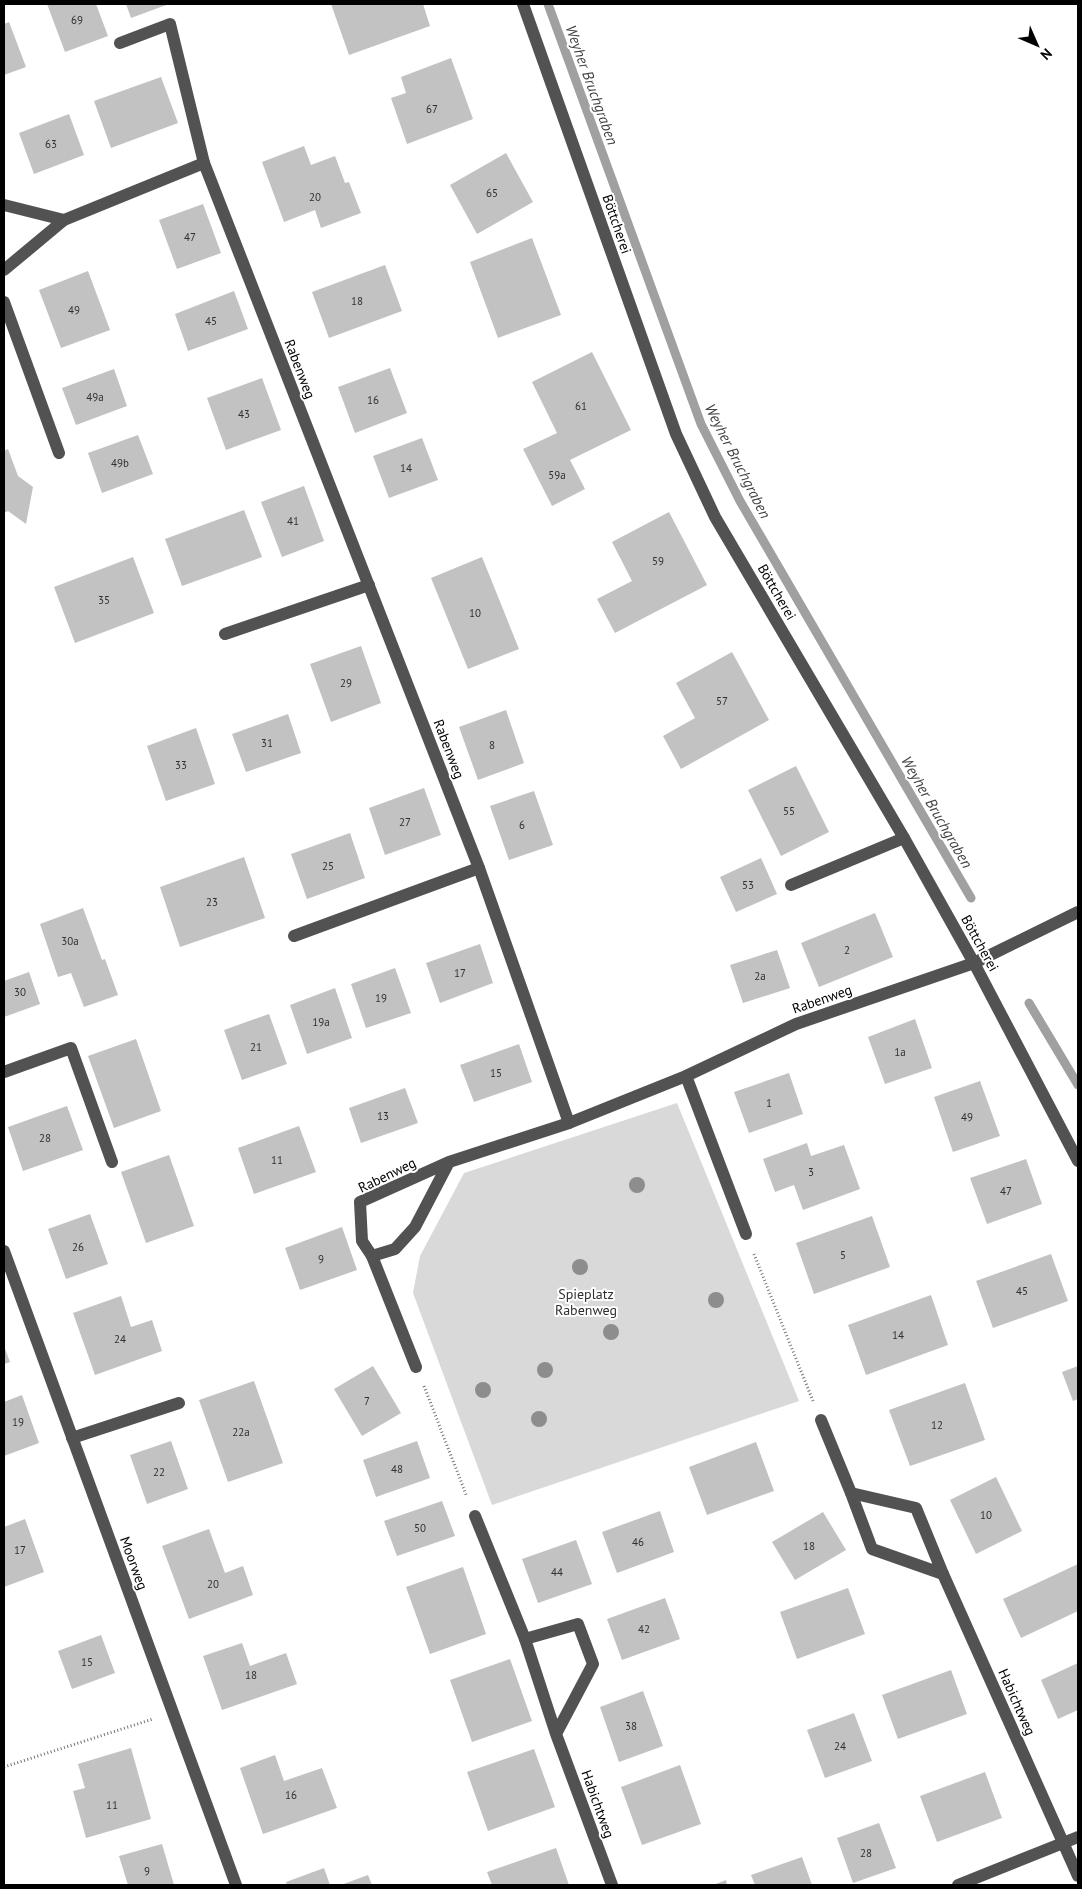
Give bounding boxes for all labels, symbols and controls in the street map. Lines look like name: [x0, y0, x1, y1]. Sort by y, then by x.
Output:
house number: 69: [71, 13, 83, 27]
north arrow: [1012, 20, 1062, 70]
water label: Weyher Bruchgraben: [561, 22, 623, 148]
text: N: [1037, 45, 1056, 64]
house number: 67: [426, 102, 438, 116]
house number: 63: [45, 137, 57, 151]
house number: 65: [486, 186, 498, 200]
house number: 20: [309, 190, 321, 204]
street label: Böttcherei: [598, 192, 636, 256]
house number: 47: [184, 230, 196, 244]
house number: 18: [351, 294, 363, 308]
house number: 49: [68, 303, 80, 317]
house number: 45: [205, 314, 217, 328]
street label: Rabenweg: [280, 337, 320, 401]
house number: 49a: [86, 390, 104, 404]
house number: 16: [367, 393, 379, 407]
house number: 61: [575, 399, 587, 413]
water label: Weyher Bruchgraben: [701, 400, 775, 522]
house number: 43: [238, 407, 250, 421]
house number: 49b: [111, 456, 129, 470]
house number: 14: [400, 461, 412, 475]
house number: 59a: [548, 468, 566, 482]
house number: 41: [287, 514, 299, 528]
house number: 59: [652, 554, 664, 568]
street label: Böttcherei: [754, 561, 800, 623]
house number: 35: [98, 593, 110, 607]
house number: 10: [469, 606, 481, 620]
house number: 29: [340, 676, 352, 690]
house number: 57: [716, 694, 728, 708]
street label: Rabenweg: [429, 717, 469, 781]
house number: 31: [261, 736, 273, 750]
house number: 8: [489, 738, 495, 752]
water label: Weyher Bruchgraben: [897, 753, 977, 872]
house number: 33: [175, 758, 187, 772]
house number: 55: [783, 804, 795, 818]
house number: 27: [399, 815, 411, 829]
house number: 6: [519, 818, 525, 832]
house number: 25: [322, 859, 334, 873]
house number: 53: [742, 878, 754, 892]
house number: 23: [206, 895, 218, 909]
street label: Böttcherei: [957, 912, 1003, 974]
house number: 30a: [61, 934, 79, 948]
house number: 2: [844, 943, 850, 957]
house number: 17: [454, 966, 466, 980]
house number: 2a: [754, 969, 766, 983]
street label: Rabenweg: [790, 980, 854, 1018]
house number: 30: [14, 985, 26, 999]
house number: 19: [375, 991, 387, 1005]
house number: 19a: [312, 1015, 330, 1029]
house number: 21: [250, 1040, 262, 1054]
house number: 1a: [894, 1045, 906, 1059]
house number: 15: [490, 1066, 502, 1080]
house number: 1: [766, 1096, 772, 1110]
house number: 13: [377, 1109, 389, 1123]
house number: 49: [961, 1110, 973, 1124]
house number: 28: [39, 1131, 51, 1145]
house number: 11: [271, 1153, 283, 1167]
street label: Rabenweg: [355, 1153, 419, 1197]
house number: 3: [808, 1165, 814, 1179]
house number: 47: [1000, 1184, 1012, 1198]
house number: 26: [72, 1240, 84, 1254]
house number: 5: [840, 1248, 846, 1262]
house number: 9: [318, 1252, 324, 1266]
house number: 45: [1016, 1284, 1028, 1298]
park label: Spieplatz Rabenweg: [555, 1285, 617, 1319]
house number: 14: [892, 1328, 904, 1342]
house number: 24: [114, 1332, 126, 1346]
house number: 7: [364, 1394, 370, 1408]
house number: 19: [12, 1415, 24, 1429]
house number: 12: [931, 1418, 943, 1432]
house number: 22a: [232, 1425, 250, 1439]
house number: 48: [391, 1462, 403, 1476]
house number: 22: [153, 1465, 165, 1479]
house number: 10: [980, 1508, 992, 1522]
house number: 50: [414, 1521, 426, 1535]
street label: Moorweg: [116, 1534, 152, 1592]
house number: 46: [632, 1535, 644, 1549]
house number: 18: [803, 1539, 815, 1553]
house number: 17: [14, 1543, 26, 1557]
house number: 44: [551, 1565, 563, 1579]
house number: 20: [207, 1577, 219, 1591]
house number: 42: [638, 1622, 650, 1636]
house number: 15: [81, 1655, 93, 1669]
street label: Habichtweg: [994, 1666, 1040, 1738]
house number: 18: [245, 1668, 257, 1682]
house number: 38: [625, 1719, 637, 1733]
house number: 24: [834, 1739, 846, 1753]
street label: Habichtweg: [577, 1768, 619, 1840]
house number: 16: [285, 1788, 297, 1802]
house number: 11: [106, 1798, 118, 1812]
house number: 28: [860, 1846, 872, 1860]
house number: 9: [144, 1864, 150, 1878]

